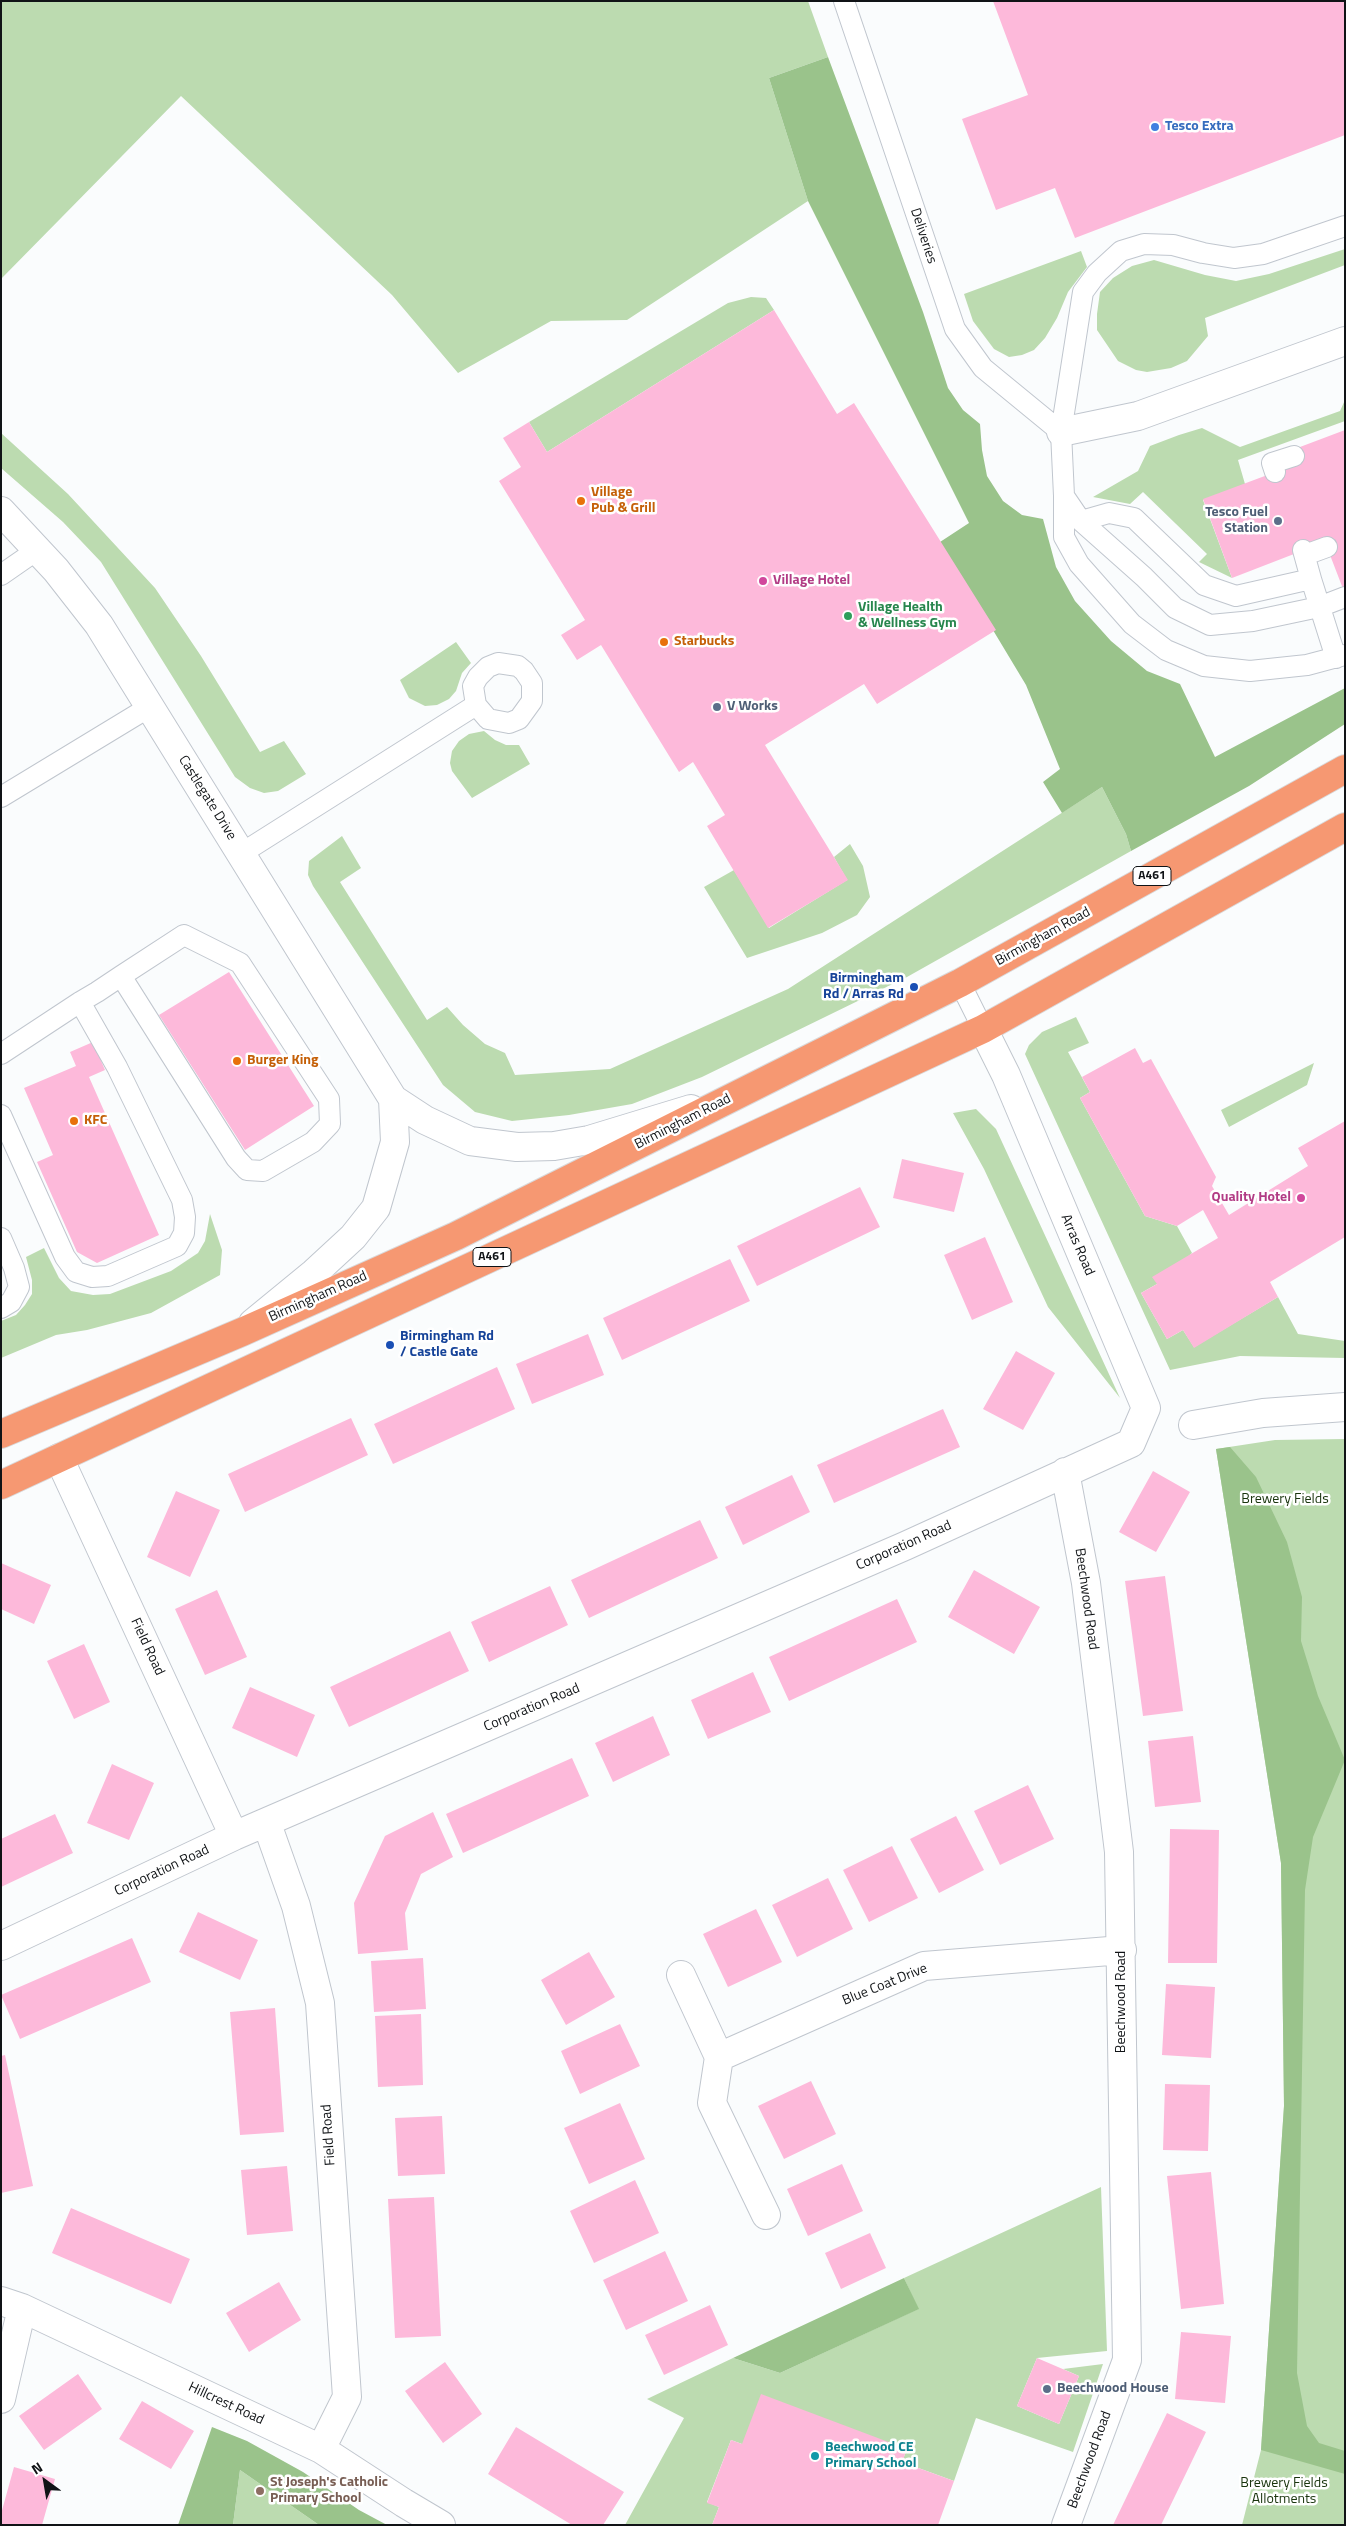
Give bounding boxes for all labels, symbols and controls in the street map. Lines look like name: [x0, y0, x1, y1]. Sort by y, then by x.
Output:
place label: Tesco Extra: [1165, 119, 1234, 135]
marker: Tesco Extra: [1149, 121, 1161, 133]
street label: Deliveries: [906, 206, 940, 266]
place label: Village Pub & Grill: [591, 485, 656, 518]
marker: Village Pub & Grill: [575, 495, 587, 507]
place label: Tesco Fuel Station: [1205, 505, 1268, 538]
marker: Tesco Fuel Station: [1272, 515, 1284, 527]
place label: Village Hotel: [773, 573, 850, 589]
marker: Village Hotel: [757, 575, 769, 587]
place label: Village Health & Wellness Gym: [858, 600, 957, 632]
marker: Village Health & Wellness Gym: [842, 610, 854, 622]
place label: Starbucks: [674, 634, 734, 650]
marker: Starbucks: [658, 636, 670, 648]
place label: V Works: [727, 699, 778, 715]
marker: V Works: [711, 701, 723, 713]
street label: Castlegate Drive: [174, 753, 240, 843]
road number: A461: [1133, 866, 1171, 886]
street label: Birmingham Road: [993, 904, 1093, 970]
place label: Birmingham Rd / Arras Rd: [823, 971, 904, 1004]
marker: Birmingham Rd / Arras Rd: [908, 981, 920, 993]
place label: Burger King: [247, 1053, 319, 1069]
marker: Burger King: [231, 1055, 243, 1067]
street label: Birmingham Road: [632, 1091, 734, 1153]
place label: KFC: [84, 1113, 107, 1129]
marker: KFC: [68, 1115, 80, 1127]
place label: Quality Hotel: [1212, 1190, 1291, 1206]
marker: Quality Hotel: [1295, 1192, 1307, 1204]
street label: Arras Road: [1057, 1212, 1097, 1278]
road number: A461: [473, 1248, 511, 1266]
street label: Birmingham Road: [266, 1268, 370, 1326]
place label: Birmingham Rd / Castle Gate: [400, 1329, 494, 1361]
marker: Birmingham Rd / Castle Gate: [384, 1339, 396, 1351]
park label: Brewery Fields: [1241, 1492, 1329, 1508]
street label: Corporation Road: [854, 1517, 954, 1575]
street label: Beechwood Road: [1071, 1547, 1101, 1651]
street label: Field Road: [126, 1616, 168, 1678]
street label: Corporation Road: [481, 1680, 583, 1736]
street label: Corporation Road: [112, 1842, 212, 1900]
street label: Beechwood Road: [1114, 1951, 1130, 2053]
street label: Blue Coat Drive: [840, 1960, 930, 2010]
street label: Field Road: [318, 2104, 340, 2166]
street label: Hillcrest Road: [185, 2379, 267, 2429]
place label: Beechwood House: [1057, 2381, 1169, 2397]
marker: Beechwood House: [1041, 2383, 1053, 2395]
street label: Beechwood Road: [1065, 2409, 1115, 2511]
place label: Beechwood CE Primary School: [825, 2440, 917, 2472]
marker: Beechwood CE Primary School: [809, 2450, 821, 2462]
north arrow: [20, 2456, 70, 2506]
text: N: [27, 2456, 46, 2479]
place label: St Joseph's Catholic Primary School: [270, 2475, 388, 2508]
park label: Brewery Fields Allotments: [1240, 2476, 1328, 2508]
marker: St Joseph's Catholic Primary School: [254, 2485, 266, 2497]

